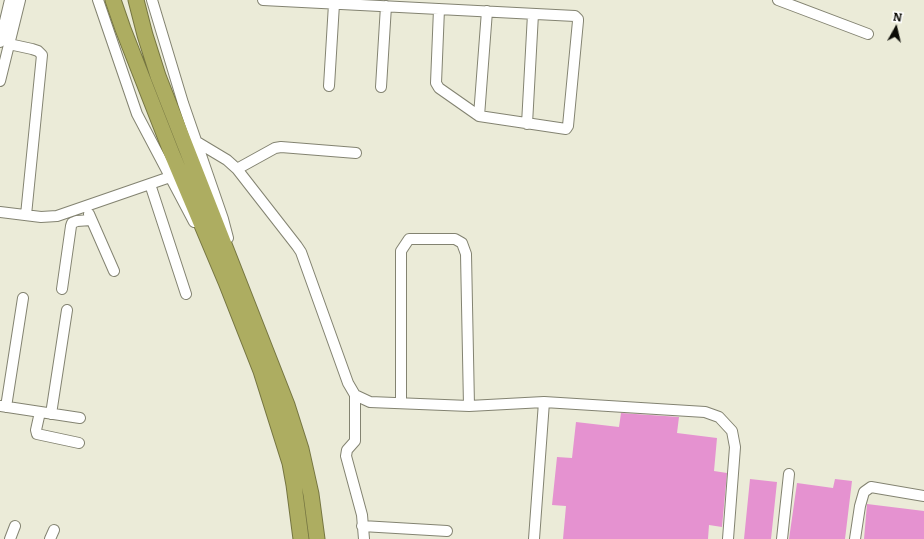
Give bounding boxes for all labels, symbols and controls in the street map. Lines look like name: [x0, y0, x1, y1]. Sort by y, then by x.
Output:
north arrow: [876, 8, 916, 48]
text: N: [892, 8, 903, 25]

